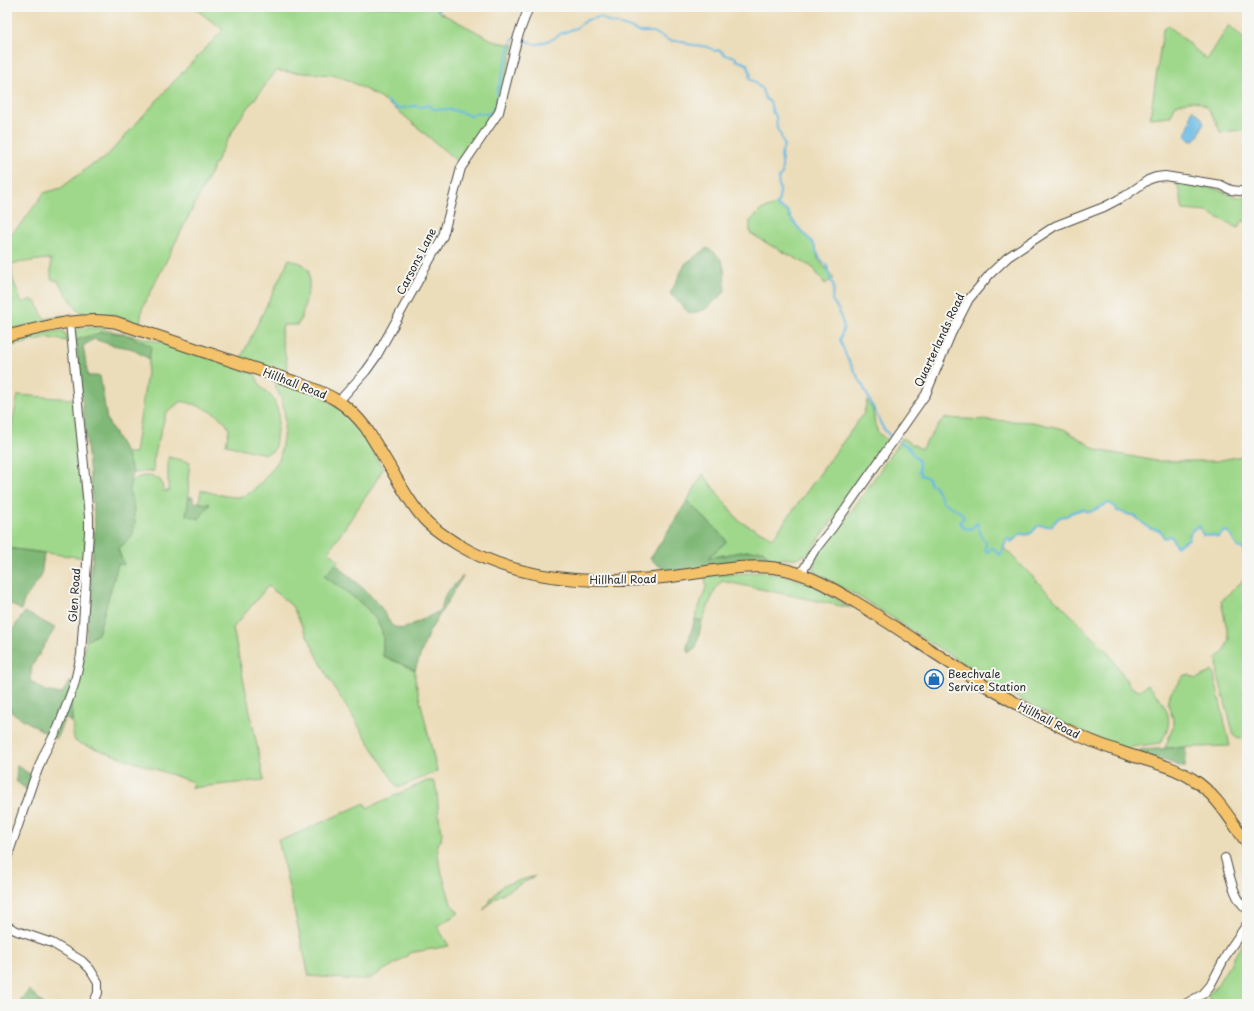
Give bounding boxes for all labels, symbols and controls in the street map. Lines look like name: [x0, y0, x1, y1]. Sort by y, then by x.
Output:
street label: Carsons Lane: [392, 224, 440, 298]
street label: Quarterlands Road: [910, 290, 968, 390]
street label: Hillhall Road: [261, 363, 329, 403]
street label: Glen Road: [64, 567, 84, 623]
street label: Hillhall Road: [589, 570, 657, 588]
place label: Beechvale Service Station: [948, 665, 1026, 695]
shop icon: Beechvale Service Station: [923, 668, 945, 690]
street label: Hillhall Road: [1015, 697, 1083, 743]

